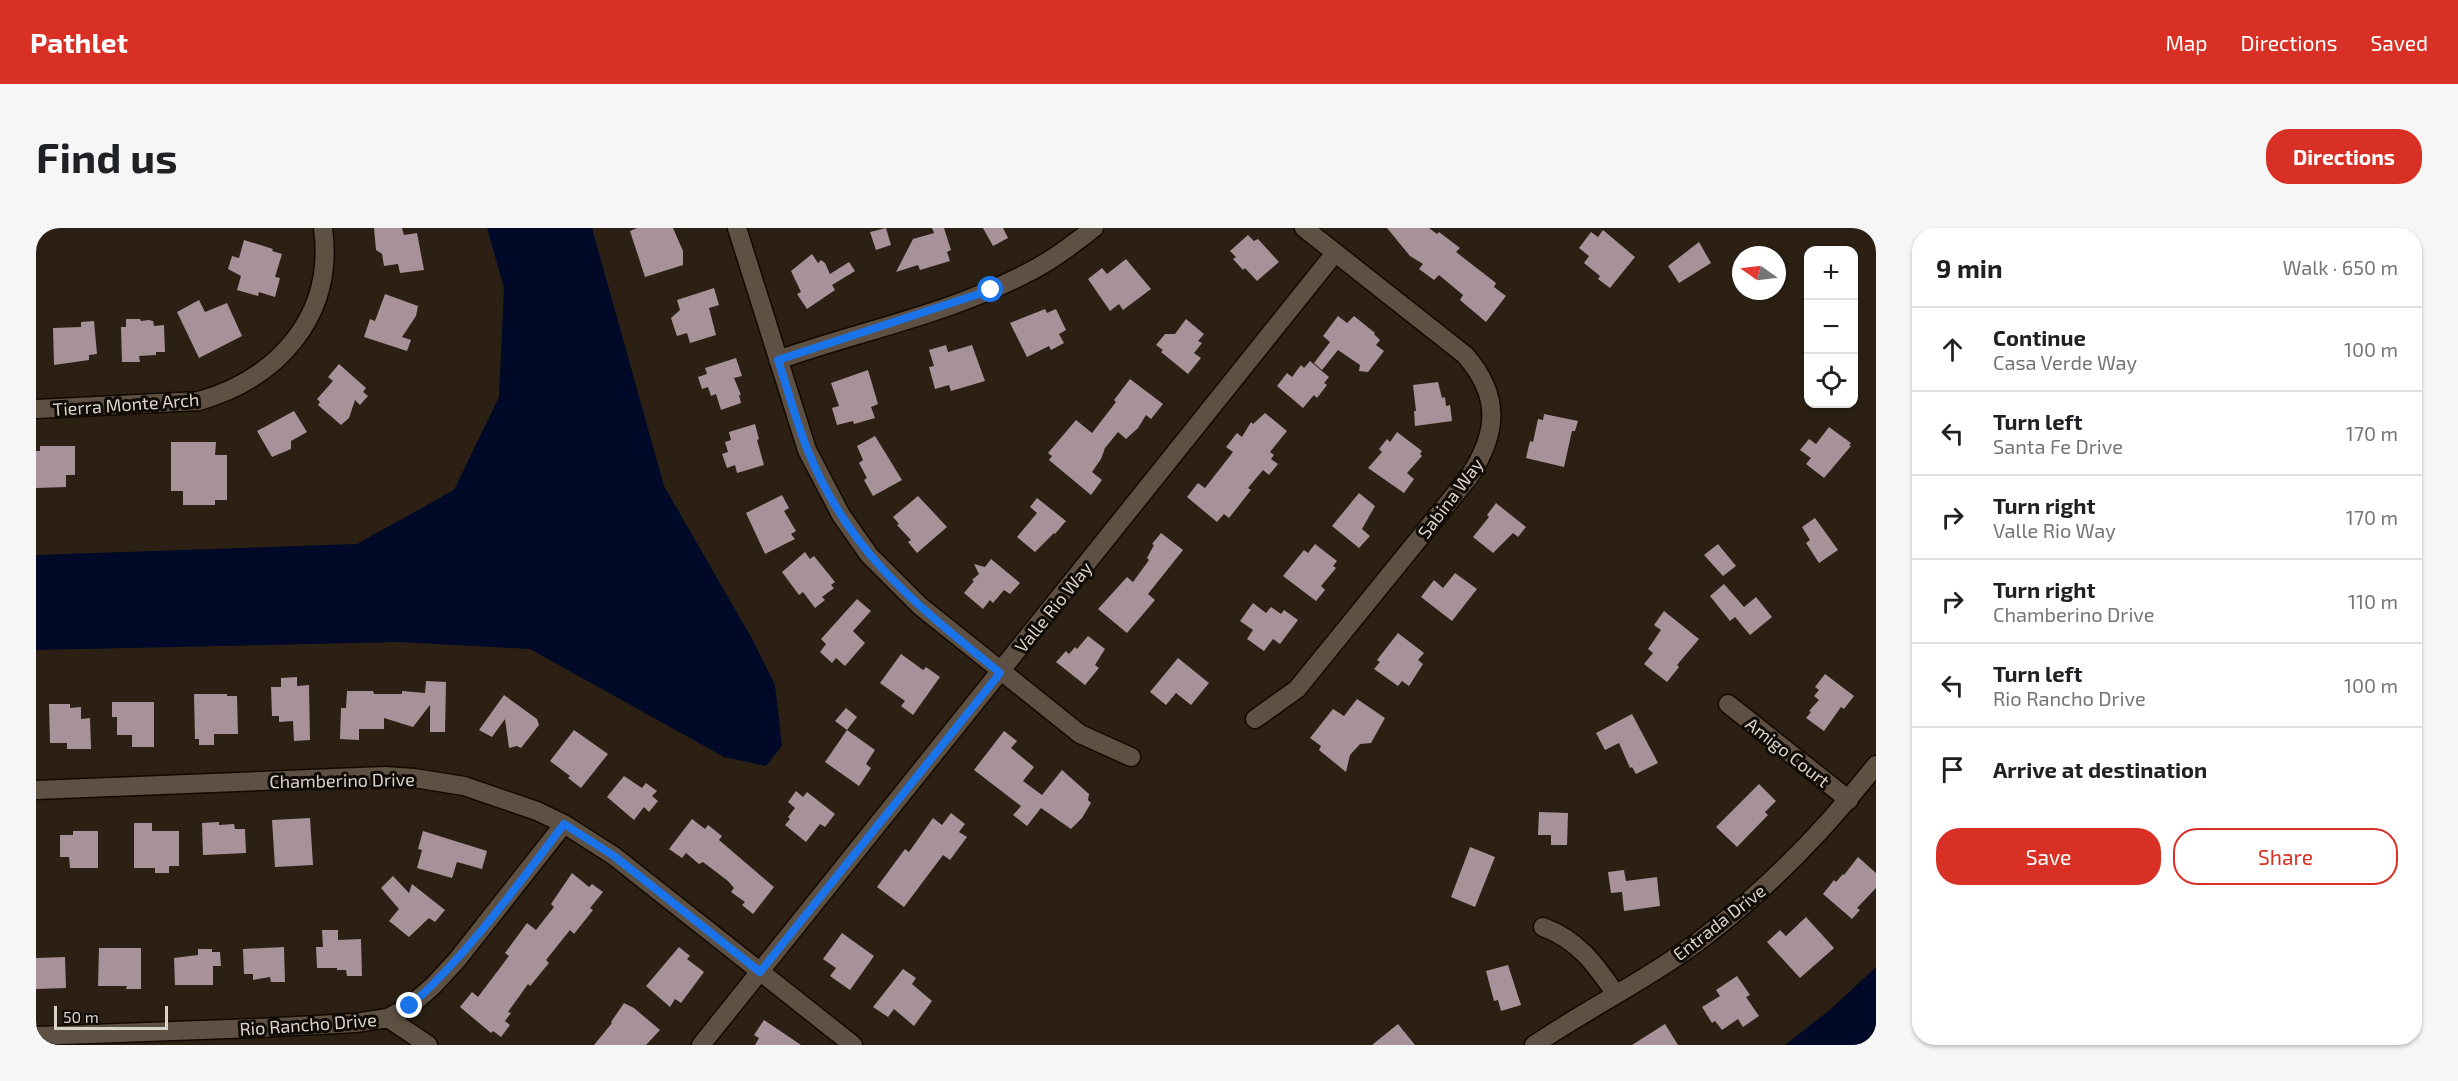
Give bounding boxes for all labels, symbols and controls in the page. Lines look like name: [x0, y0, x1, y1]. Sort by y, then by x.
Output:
text: Pathlet: [30, 25, 128, 59]
text: Map: [2165, 30, 2208, 55]
text: Directions: [2241, 30, 2337, 55]
text: Saved: [2370, 30, 2428, 55]
button: Directions: [2266, 129, 2422, 184]
text: Find us: [36, 131, 178, 181]
north arrow: [1732, 246, 1786, 300]
map controls: [1804, 246, 1858, 408]
button: +: [1804, 246, 1858, 300]
text: 9 min: [1936, 252, 2003, 283]
text: Walk · 650 m: [2283, 255, 2398, 279]
route start: [977, 276, 1003, 302]
button: −: [1804, 300, 1858, 354]
text: Continue: [1993, 324, 2086, 350]
icon: ahead: [1936, 333, 1969, 366]
text: 100 m: [2344, 337, 2398, 361]
text: Casa Verde Way: [1993, 350, 2137, 374]
button: locate: [1804, 354, 1858, 408]
street label: Tierra Monte Arch: [52, 388, 200, 420]
text: Turn left: [1993, 408, 2082, 434]
icon: left: [1936, 417, 1969, 450]
text: 170 m: [2346, 421, 2398, 445]
text: Santa Fe Drive: [1993, 434, 2123, 458]
street label: Sabina Way: [1413, 453, 1488, 543]
text: Turn right: [1993, 492, 2095, 518]
icon: right: [1936, 501, 1969, 534]
text: 170 m: [2346, 505, 2398, 529]
text: Valle Rio Way: [1993, 518, 2116, 542]
street label: Valle Rio Way: [1010, 557, 1097, 657]
text: Turn right: [1993, 576, 2095, 602]
icon: right: [1936, 585, 1969, 618]
text: 110 m: [2348, 589, 2398, 613]
text: Chamberino Drive: [1993, 602, 2155, 626]
text: Turn left: [1993, 660, 2082, 686]
icon: left: [1936, 669, 1969, 702]
text: 100 m: [2344, 673, 2398, 697]
text: Rio Rancho Drive: [1993, 686, 2146, 710]
street label: Amigo Court: [1742, 712, 1834, 792]
icon: arrive: [1936, 753, 1969, 786]
text: Arrive at destination: [1993, 756, 2207, 782]
street label: Chamberino Drive: [269, 768, 415, 792]
button: Save: [1936, 828, 2161, 885]
button: Share: [2173, 828, 2398, 885]
street label: Entrada Drive: [1668, 879, 1770, 965]
route end: [396, 992, 422, 1018]
scale bar: [54, 1003, 168, 1030]
text: 50 m: [63, 1007, 99, 1026]
street label: Rio Rancho Drive: [239, 1008, 377, 1040]

